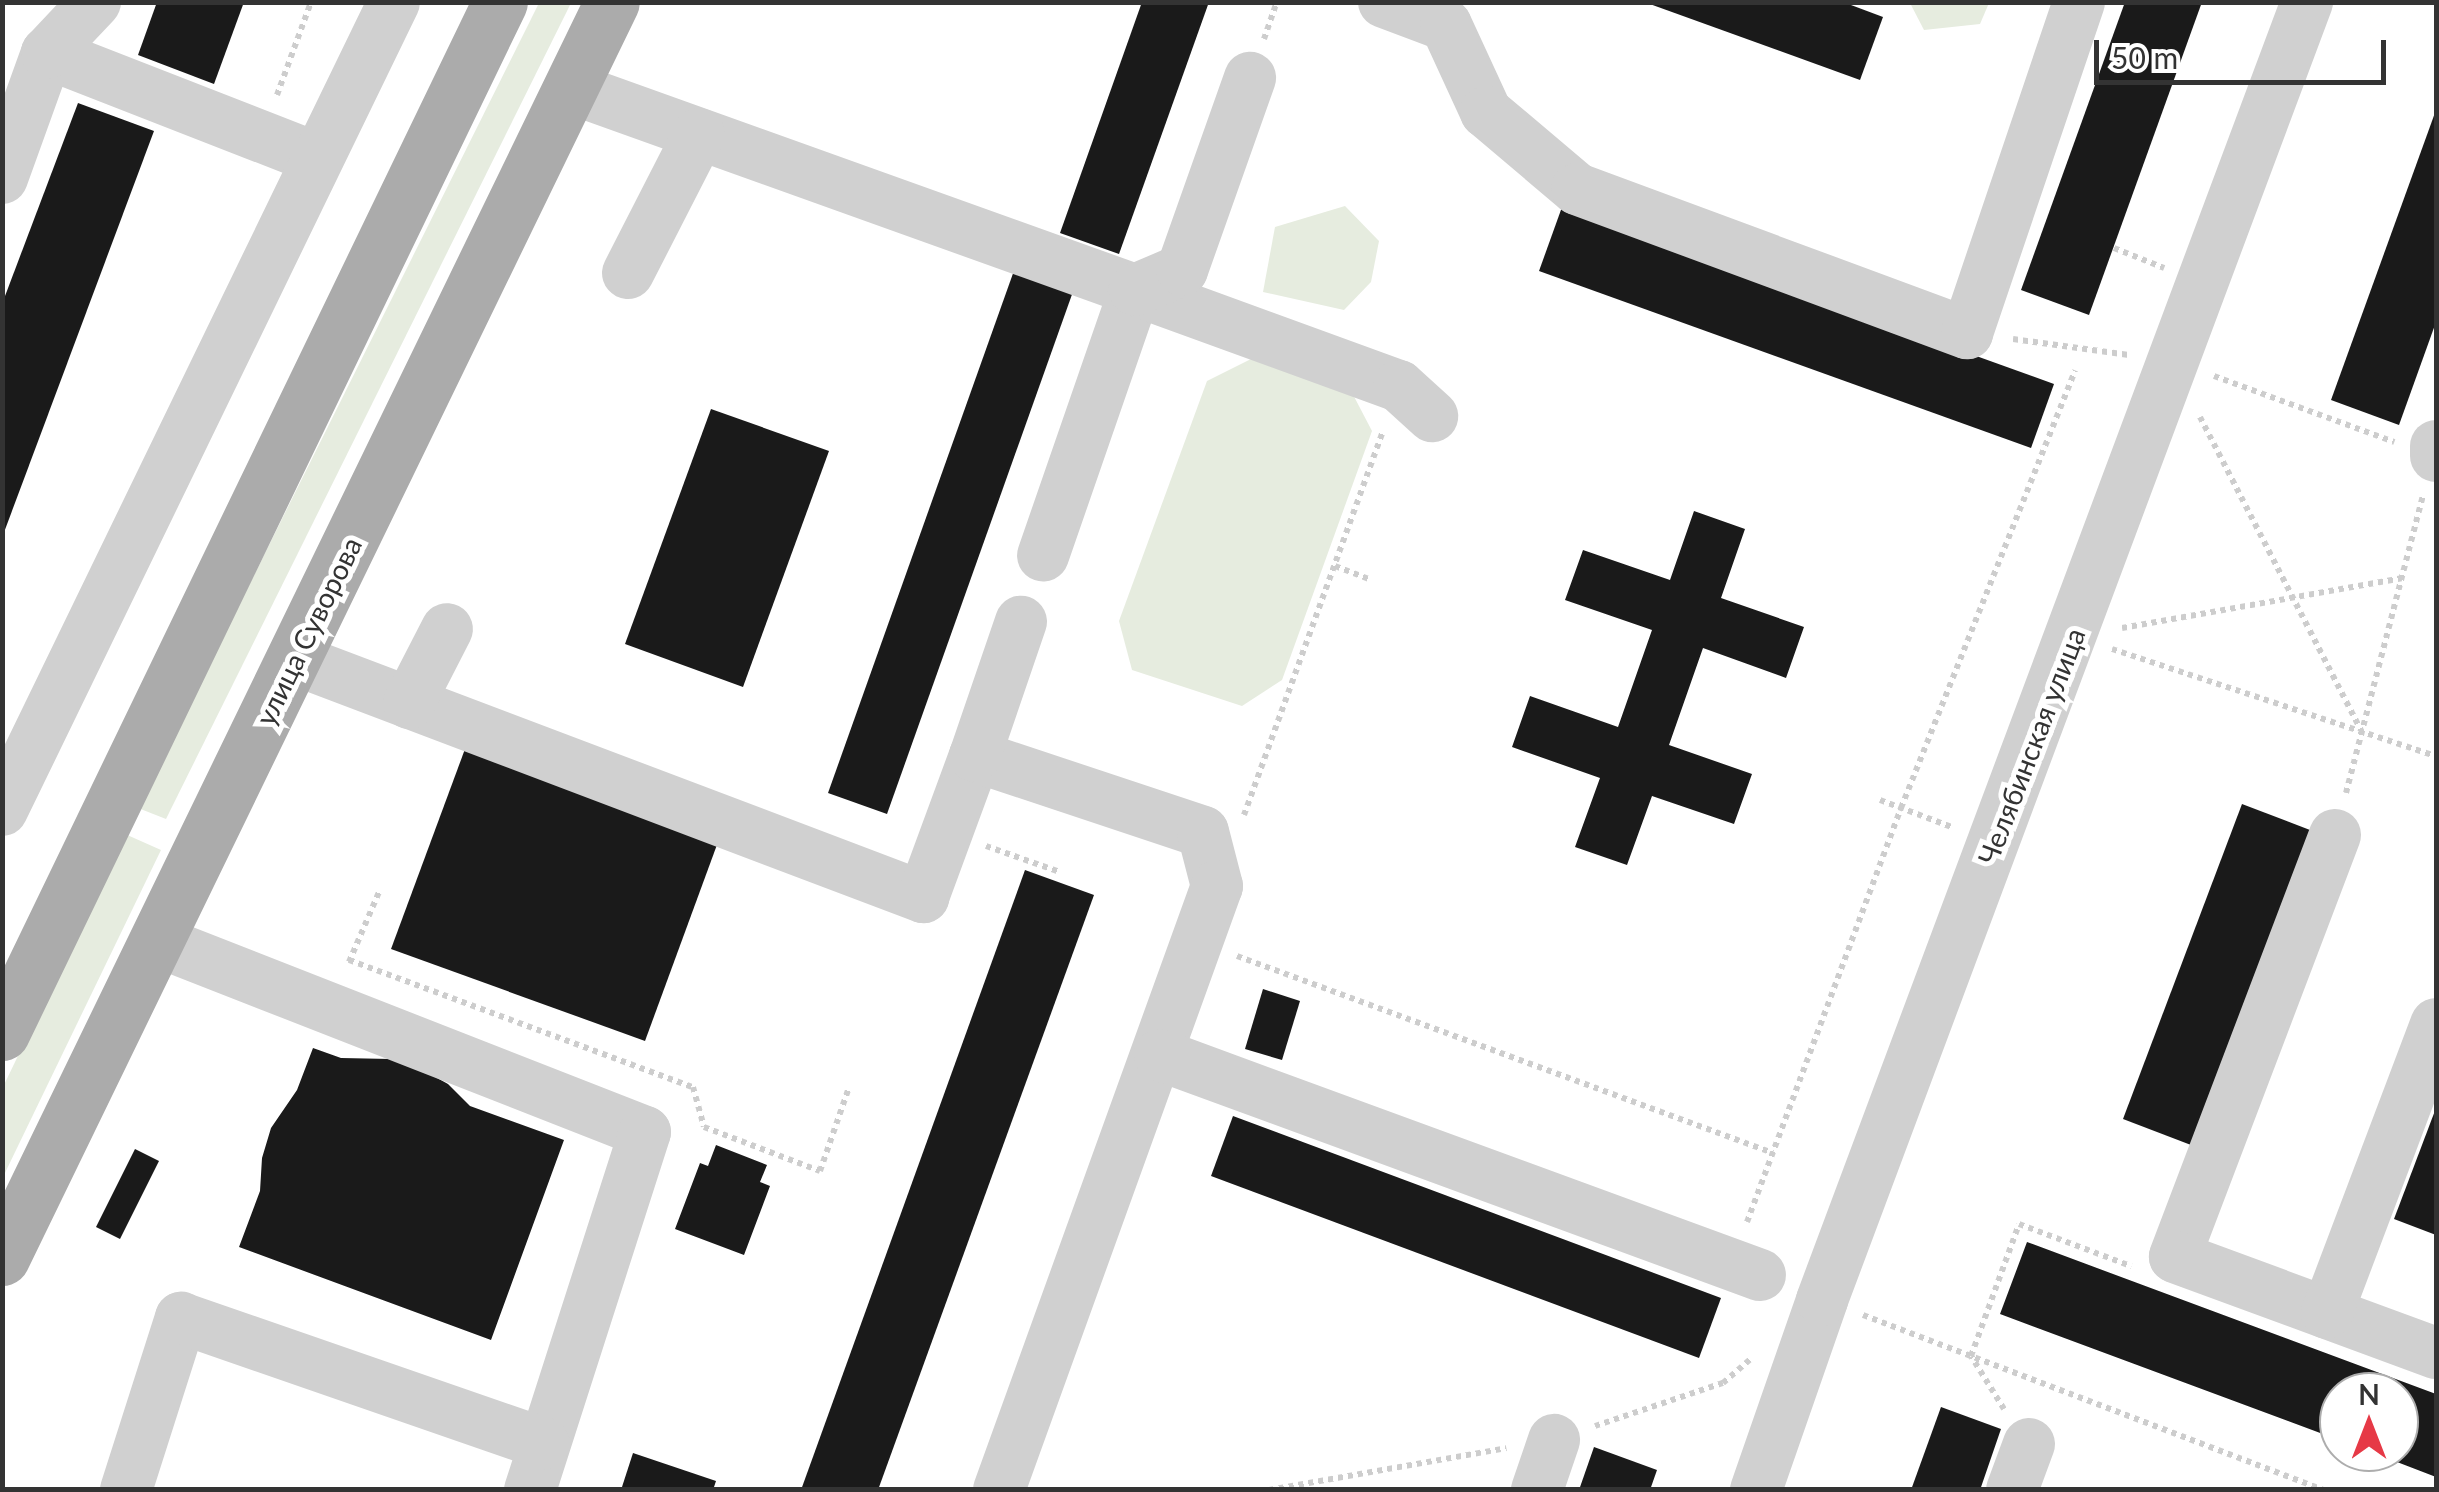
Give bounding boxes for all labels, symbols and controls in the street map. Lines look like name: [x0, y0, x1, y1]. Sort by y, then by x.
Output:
scale bar: [2099, 20, 2392, 82]
text: 50 m: [2111, 39, 2178, 75]
street label: улица Суворова: [248, 531, 368, 731]
street label: Челябинская улица: [1970, 623, 2092, 869]
north arrow: [2319, 1372, 2419, 1472]
text: N: [2358, 1377, 2380, 1411]

